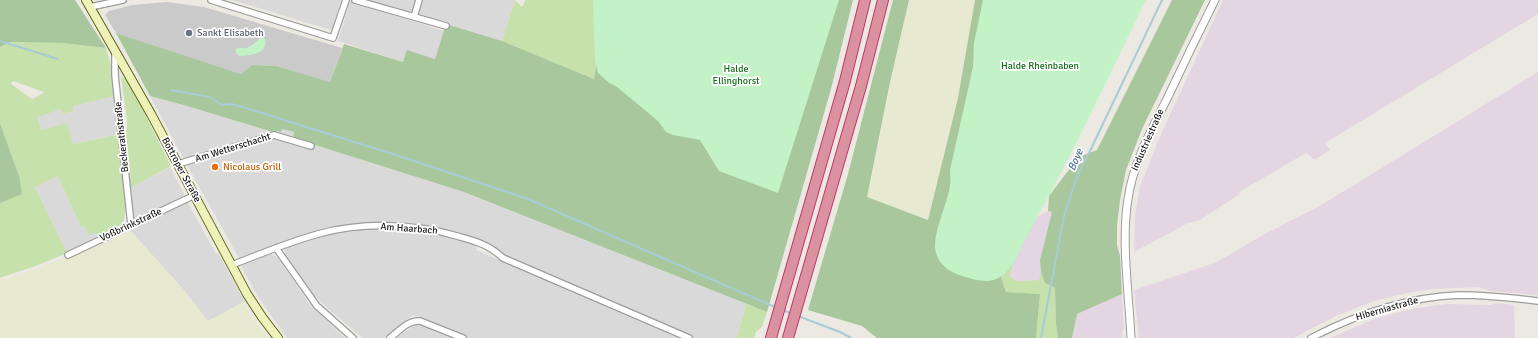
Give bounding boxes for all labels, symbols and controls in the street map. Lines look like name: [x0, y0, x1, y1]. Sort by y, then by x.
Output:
place label: Sankt Elisabeth: [197, 27, 264, 39]
marker: Sankt Elisabeth: [184, 28, 194, 38]
park label: Halde Rheinbaben: [1001, 60, 1079, 72]
park label: Halde Ellinghorst: [712, 63, 760, 86]
street label: Beckerathstraße: [112, 101, 132, 173]
street label: Industriestraße: [1129, 107, 1167, 173]
street label: Am Wetterschacht: [194, 131, 272, 165]
street label: Bottroper Straße: [159, 135, 203, 205]
water label: Boye: [1065, 147, 1087, 173]
place label: Nicolaus Grill: [223, 161, 281, 173]
marker: Nicolaus Grill: [210, 162, 220, 172]
street label: Voßbrinkstraße: [98, 205, 164, 245]
street label: Am Haarbach: [380, 221, 438, 237]
street label: Hiberniastraße: [1354, 294, 1420, 324]

